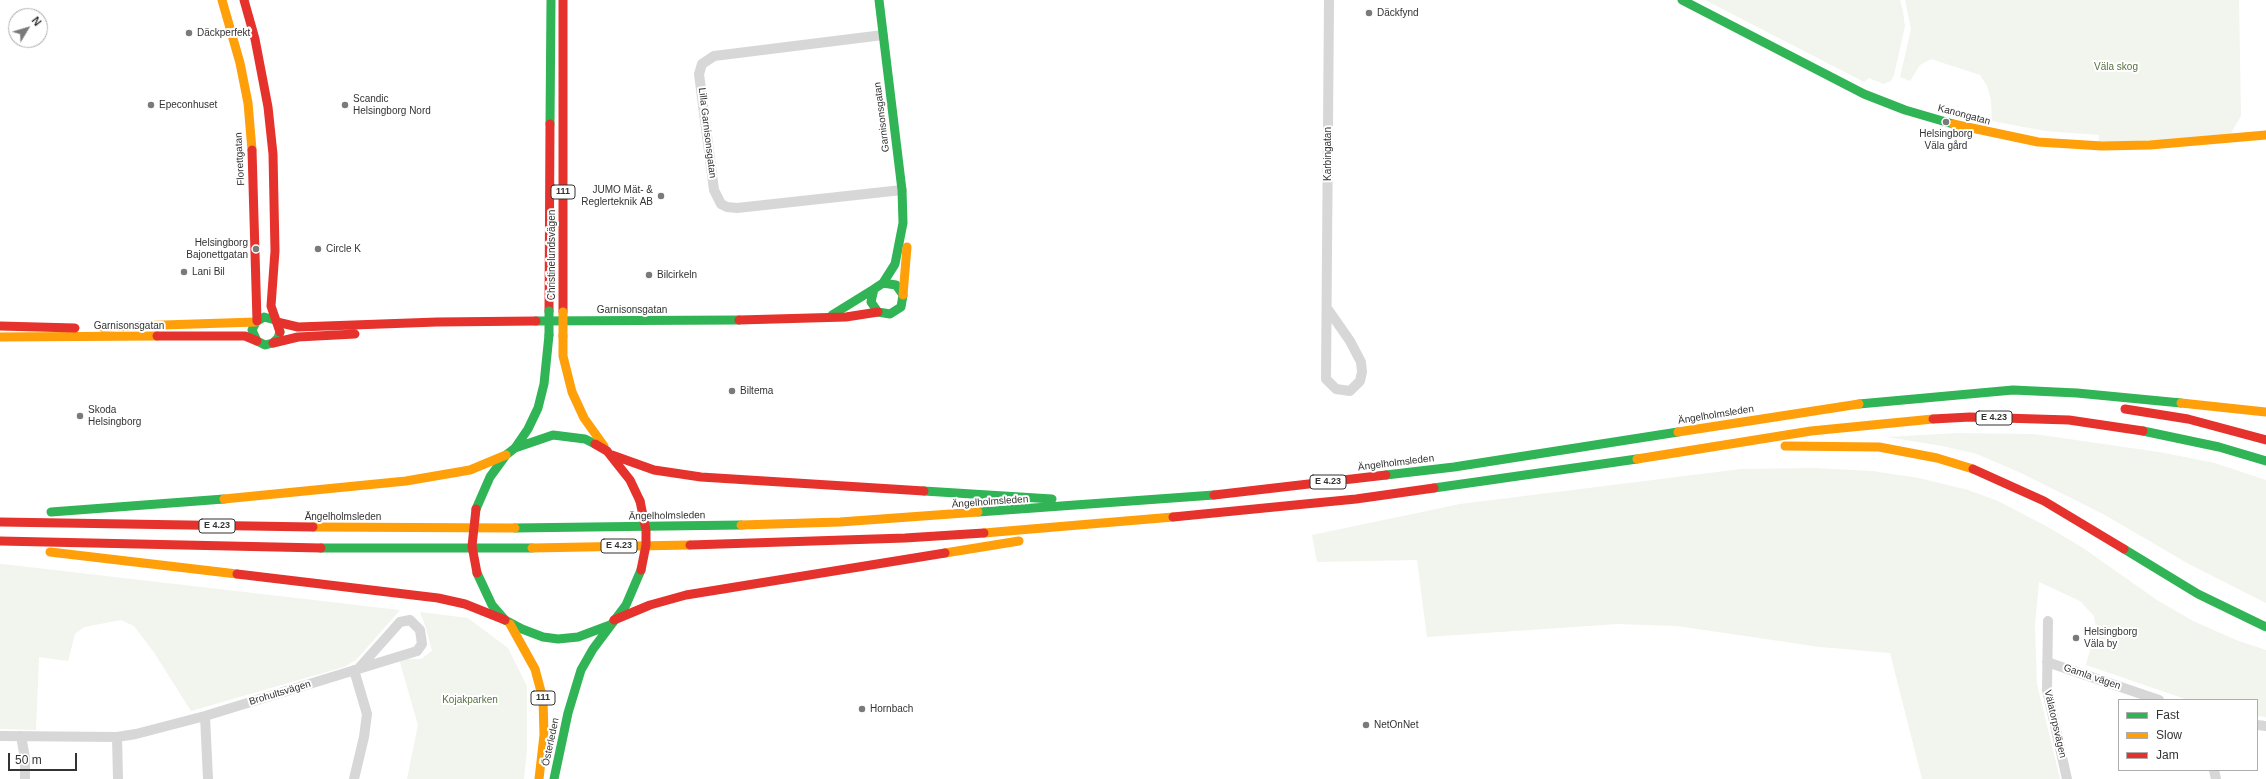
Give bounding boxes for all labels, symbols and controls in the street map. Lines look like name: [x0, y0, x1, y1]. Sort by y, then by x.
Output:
place label: Däckfynd: [1377, 7, 1419, 19]
north arrow: [8, 8, 48, 48]
marker: Däckfynd: [1364, 8, 1374, 18]
text: N: [29, 14, 44, 28]
place label: Däckperfekt: [197, 27, 250, 39]
marker: Däckperfekt: [184, 28, 194, 38]
park label: Väla skog: [2094, 61, 2138, 73]
street label: Garnisonsgatan: [872, 81, 892, 153]
street label: Lilla Garnisonsgatan: [695, 87, 719, 179]
place label: Scandic Helsingborg Nord: [353, 93, 431, 116]
place label: Epeconhuset: [159, 99, 217, 111]
marker: Epeconhuset: [146, 100, 156, 110]
marker: Scandic Helsingborg Nord: [340, 100, 350, 110]
street label: Kanongatan: [1936, 102, 1992, 128]
marker: Helsingborg Väla gård: [1941, 117, 1951, 127]
street label: Karbingatan: [1322, 127, 1334, 181]
place label: Helsingborg Väla gård: [1919, 128, 1973, 152]
street label: Florettgatan: [233, 132, 247, 186]
place label: JUMO Mät- & Reglerteknik AB: [581, 184, 653, 208]
road number: 111: [551, 185, 575, 199]
marker: JUMO Mät- & Reglerteknik AB: [656, 191, 666, 201]
street label: Christinelundsvägen: [546, 210, 558, 300]
place label: Helsingborg Bajonettgatan: [186, 237, 248, 260]
place label: Circle K: [326, 243, 361, 255]
marker: Helsingborg Bajonettgatan: [251, 244, 261, 254]
marker: Circle K: [313, 244, 323, 254]
place label: Lani Bil: [192, 266, 225, 278]
marker: Lani Bil: [179, 267, 189, 277]
place label: Bilcirkeln: [657, 269, 697, 281]
marker: Bilcirkeln: [644, 270, 654, 280]
street label: Garnisonsgatan: [597, 304, 667, 316]
street label: Garnisonsgatan: [94, 320, 164, 332]
place label: Biltema: [740, 385, 773, 397]
marker: Biltema: [727, 386, 737, 396]
street label: Ängelholmsleden: [1677, 403, 1755, 427]
place label: Skoda Helsingborg: [88, 404, 141, 428]
marker: Skoda Helsingborg: [75, 411, 85, 421]
road number: E 4.23: [1976, 411, 2012, 425]
street label: Ängelholmsleden: [1357, 452, 1435, 474]
road number: E 4.23: [1310, 475, 1346, 489]
street label: Ängelholmsleden: [951, 493, 1029, 511]
street label: Ängelholmsleden: [629, 509, 705, 523]
street label: Ängelholmsleden: [305, 511, 381, 523]
road number: E 4.23: [199, 519, 235, 533]
road number: E 4.23: [601, 539, 637, 553]
place label: Helsingborg Väla by: [2084, 626, 2137, 650]
marker: Helsingborg Väla by: [2071, 633, 2081, 643]
street label: Gamla vägen: [2062, 662, 2122, 692]
street label: Brohultsvägen: [248, 678, 312, 708]
street label: Välatorpsvägen: [2041, 689, 2069, 759]
road number: 111: [531, 691, 555, 705]
park label: Kojakparken: [442, 694, 498, 706]
legend: [2118, 699, 2258, 771]
place label: Hornbach: [870, 703, 913, 715]
marker: Hornbach: [857, 704, 867, 714]
text: Fast: [2156, 708, 2179, 722]
street label: Österleden: [540, 717, 562, 767]
place label: NetOnNet: [1374, 719, 1418, 731]
marker: NetOnNet: [1361, 720, 1371, 730]
text: Slow: [2156, 728, 2182, 742]
scale bar: [10, 745, 79, 771]
text: Jam: [2156, 748, 2179, 762]
text: 50 m: [15, 753, 42, 767]

